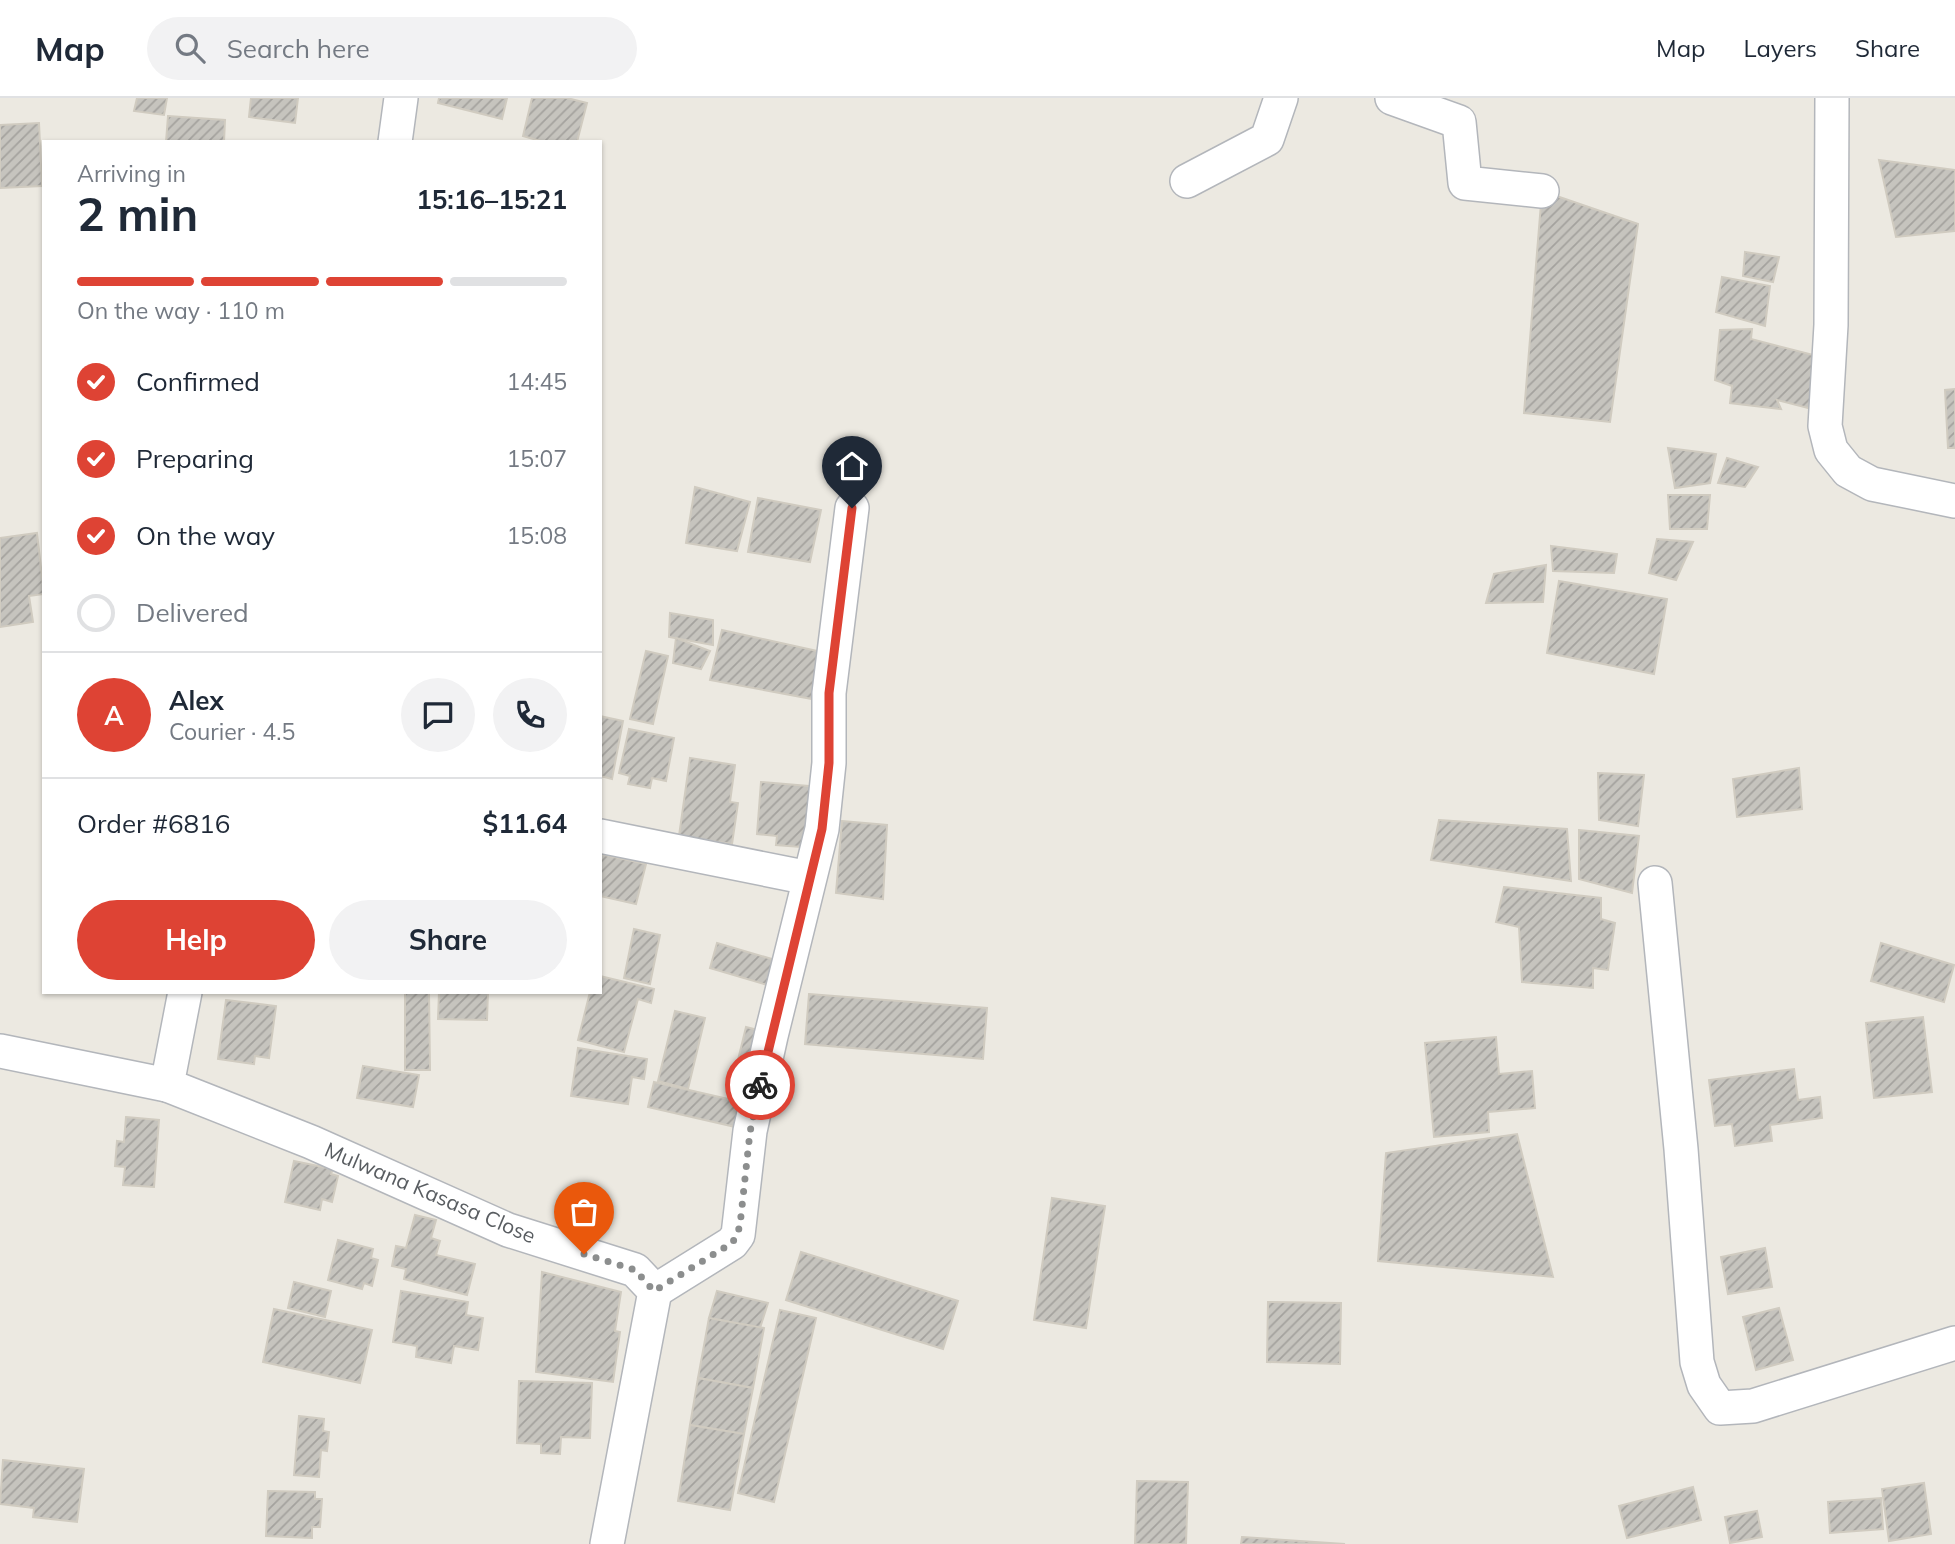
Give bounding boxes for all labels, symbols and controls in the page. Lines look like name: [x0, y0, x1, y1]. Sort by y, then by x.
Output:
search box: [147, 17, 637, 80]
text: Map: [35, 28, 105, 69]
icon: search: [171, 29, 209, 67]
text: Search here: [227, 32, 370, 65]
text: Map: [1656, 33, 1705, 63]
text: Layers: [1743, 33, 1817, 63]
text: Share: [1855, 33, 1920, 63]
text: Arriving in: [77, 159, 186, 188]
text: 15:16–15:21: [416, 183, 567, 216]
text: 2 min: [77, 185, 198, 243]
text: On the way · 110 m: [77, 296, 285, 325]
icon: check: [77, 363, 115, 401]
text: Confirmed: [136, 365, 260, 398]
text: 14:45: [507, 367, 567, 396]
pin: [822, 436, 882, 508]
icon: check: [77, 440, 115, 478]
text: Preparing: [136, 442, 254, 475]
text: 15:07: [507, 444, 567, 473]
icon: home: [833, 447, 871, 485]
icon: check: [77, 517, 115, 555]
text: On the way: [136, 519, 275, 552]
text: 15:08: [507, 521, 567, 550]
text: Delivered: [136, 596, 249, 629]
button: chat: [401, 678, 475, 752]
button: phone: [493, 678, 567, 752]
text: Alex: [169, 684, 224, 717]
text: A: [104, 699, 124, 732]
text: Courier · 4.5: [169, 717, 295, 746]
text: Order #6816: [77, 807, 230, 840]
text: $11.64: [483, 807, 567, 840]
button: Help: [77, 900, 315, 980]
button: Share: [329, 900, 567, 980]
courier: [725, 1050, 795, 1120]
icon: bike: [741, 1066, 779, 1104]
street label: Mulwana Kasasa Close: [321, 1136, 540, 1248]
pin: [554, 1182, 614, 1254]
icon: bag: [565, 1193, 603, 1231]

